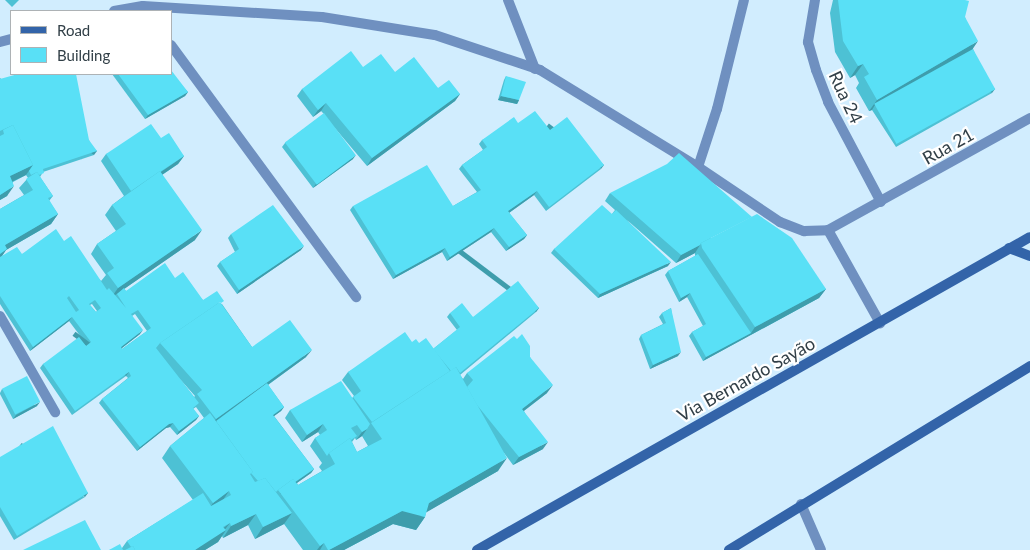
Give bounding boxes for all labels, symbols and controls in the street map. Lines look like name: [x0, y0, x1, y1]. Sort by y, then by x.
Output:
legend: [10, 10, 172, 75]
text: Road: [57, 21, 90, 39]
text: Building: [57, 46, 110, 64]
street label: Rua 24: [825, 67, 867, 127]
street label: Rua 21: [919, 123, 977, 169]
street label: Via Bernardo Sayão: [673, 332, 819, 426]

